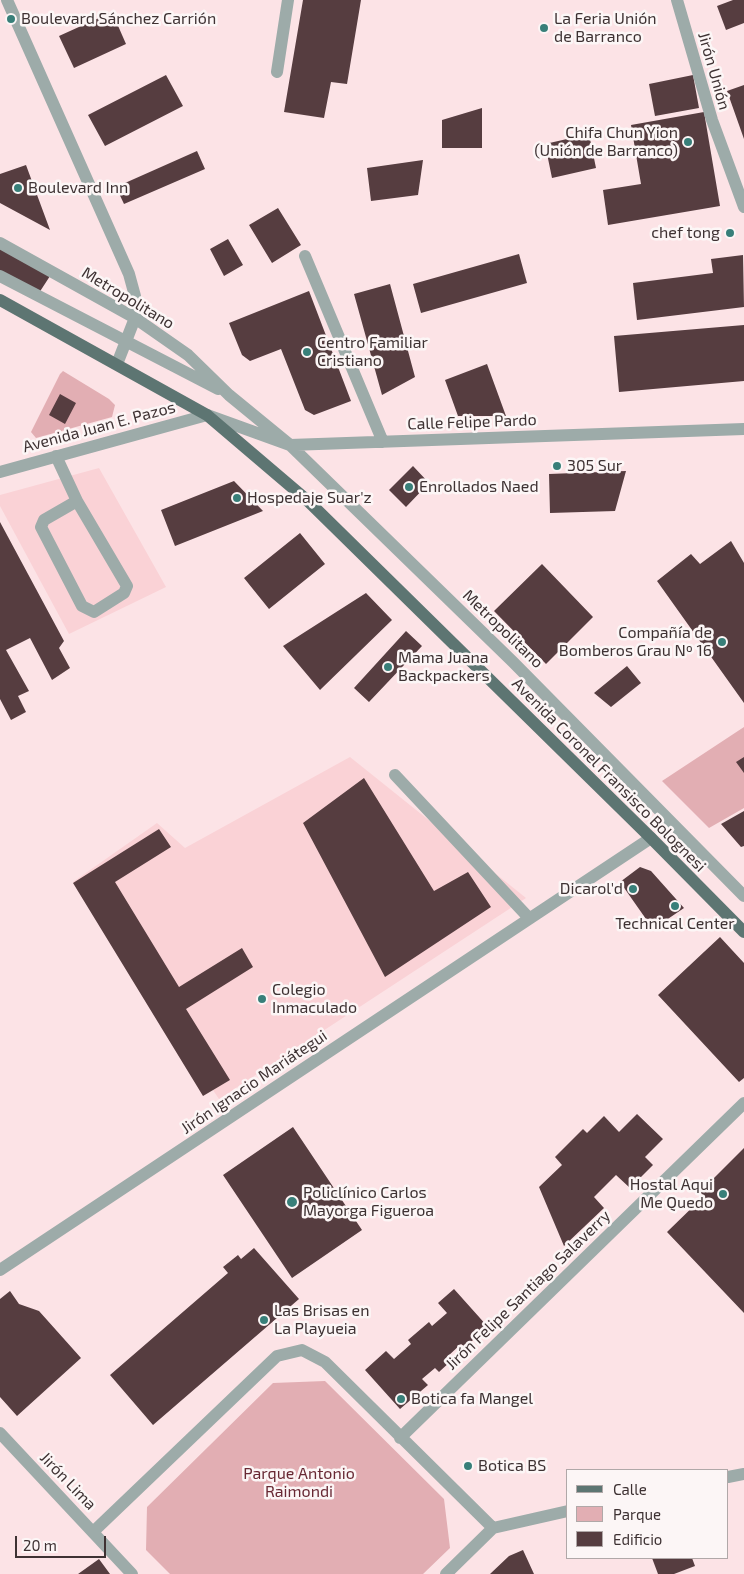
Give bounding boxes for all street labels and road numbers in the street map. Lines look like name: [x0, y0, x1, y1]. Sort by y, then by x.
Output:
street label: Jirón Unión: [694, 30, 734, 112]
street label: Metropolitano: [78, 263, 178, 333]
street label: Avenida Juan E. Pazos: [21, 397, 177, 457]
street label: Calle Felipe Pardo: [407, 410, 537, 434]
street label: Metropolitano: [459, 586, 547, 672]
street label: Avenida Coronel Fransisco Bolognesi: [508, 674, 710, 876]
street label: Jirón Ignacio Mariátegui: [177, 1026, 331, 1138]
street label: Jirón Felipe Santiago Salaverry: [442, 1206, 614, 1374]
street label: Jirón Lima: [36, 1448, 100, 1514]

